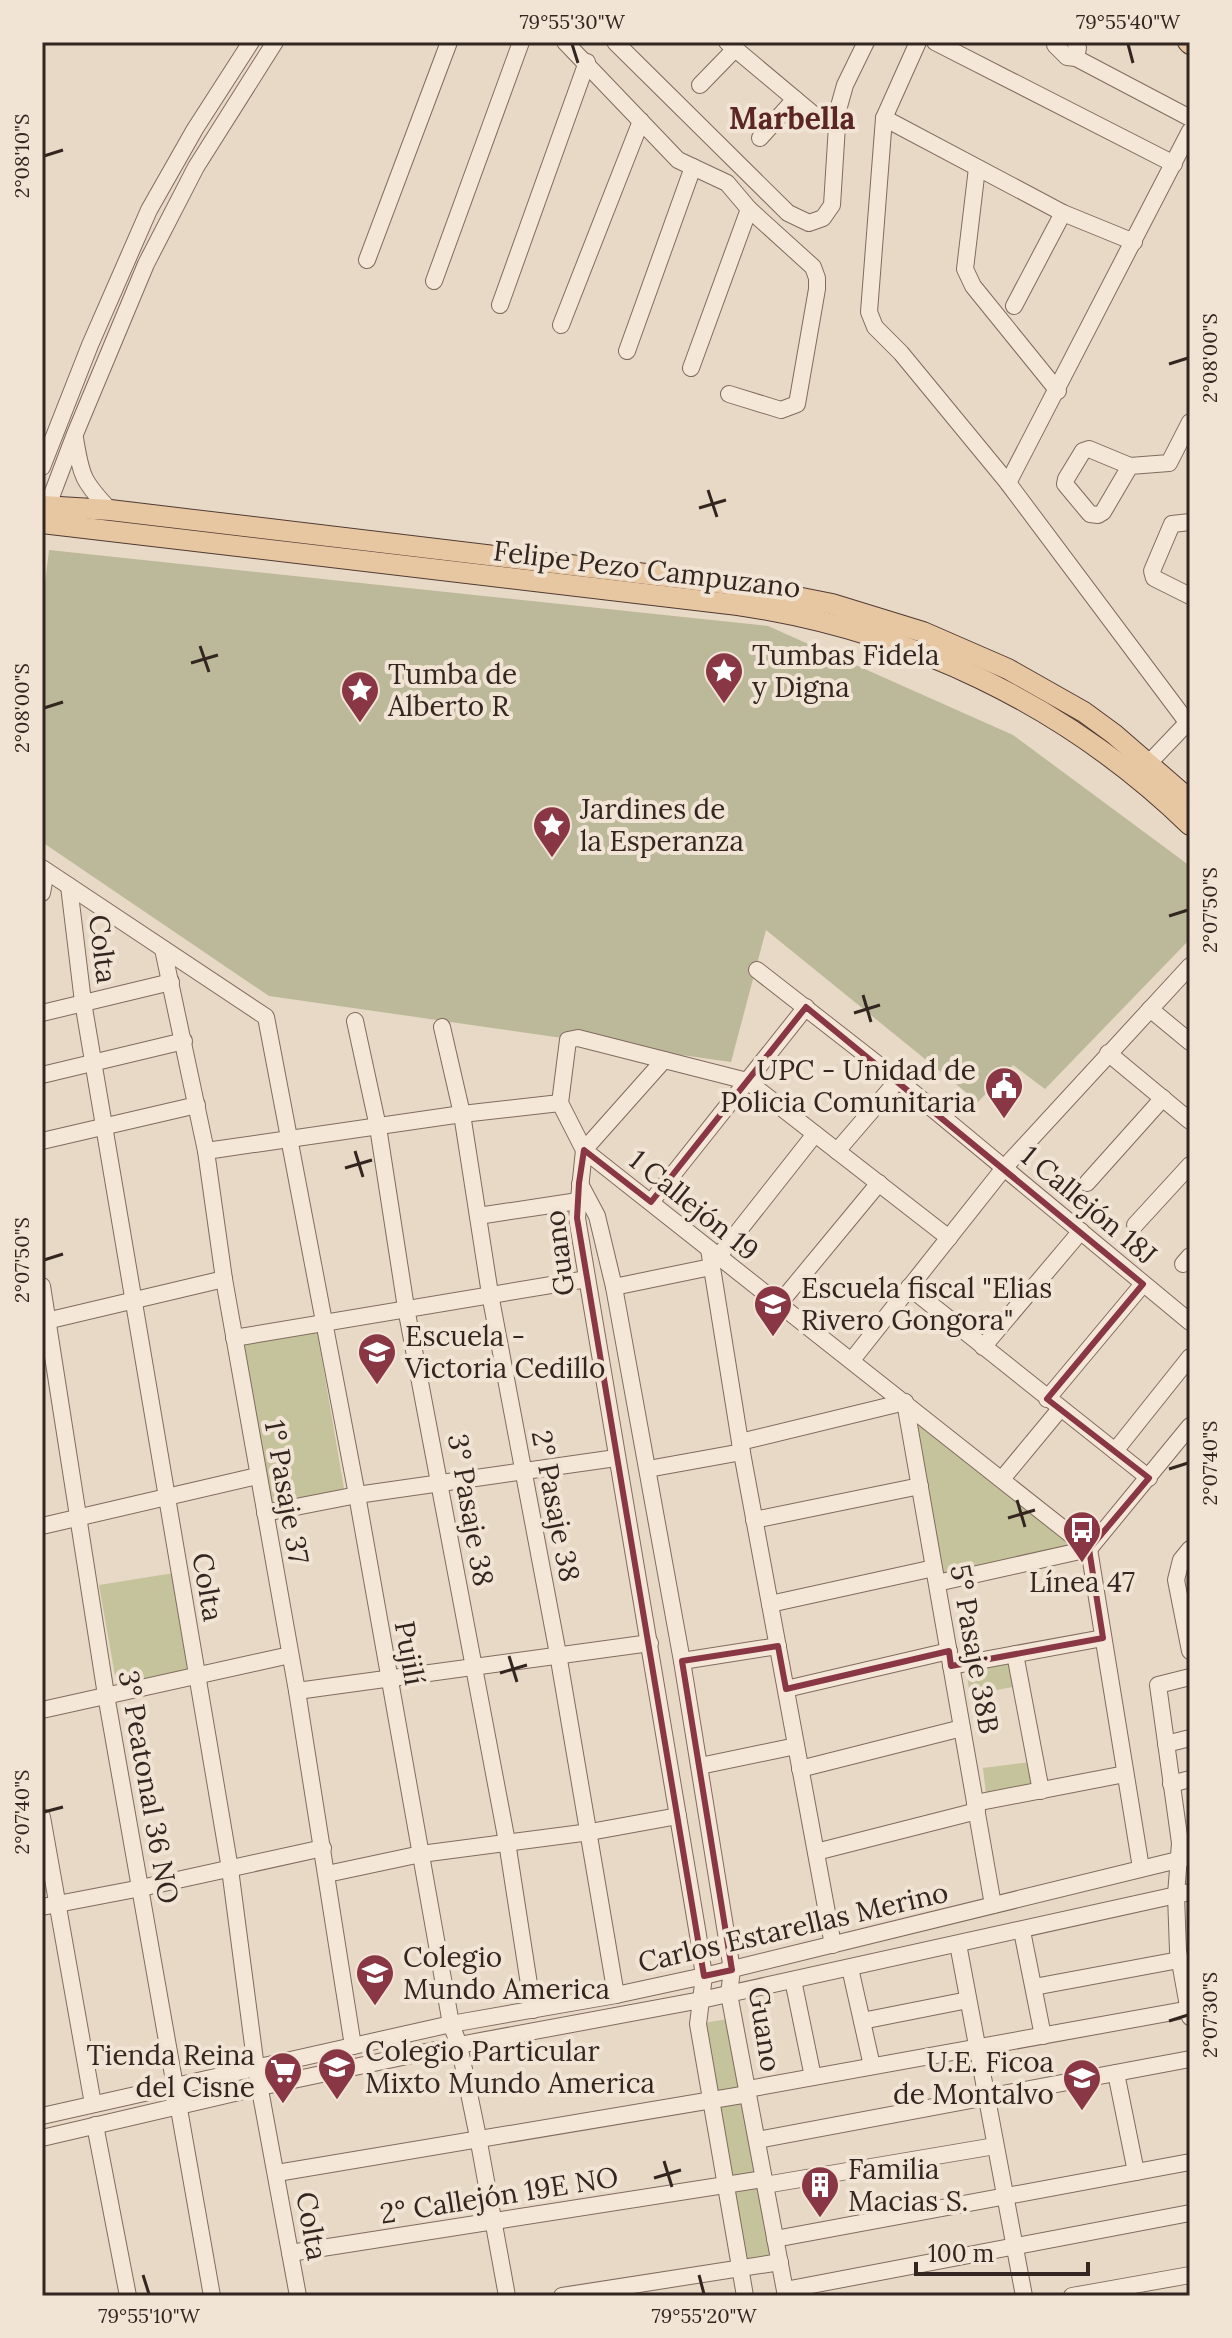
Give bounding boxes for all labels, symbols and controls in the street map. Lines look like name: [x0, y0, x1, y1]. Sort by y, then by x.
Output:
text: 79°55'30"W: [519, 9, 626, 34]
text: 79°55'40"W: [1076, 9, 1181, 34]
district label: Marbella: [729, 99, 856, 137]
text: 2°08'10"S: [9, 114, 34, 198]
text: 2°08'00"S: [1197, 313, 1222, 403]
street label: Felipe Pezo Campuzano: [491, 532, 803, 606]
place label: Tumbas Fidela y Digna: [752, 637, 939, 705]
place icon: Tumbas Fidela y Digna: [703, 650, 745, 705]
place label: Tumba de Alberto R: [387, 656, 517, 724]
text: 2°08'00"S: [9, 663, 34, 753]
place icon: Tumba de Alberto R: [339, 669, 381, 724]
place label: Jardines de la Esperanza: [579, 791, 744, 859]
place icon: Jardines de la Esperanza: [531, 804, 573, 859]
text: 2°07'50"S: [1197, 867, 1222, 953]
street label: Colta: [81, 913, 125, 985]
place label: UPC - Unidad de Policia Comunitaria: [720, 1052, 976, 1120]
public building icon: UPC - Unidad de Policia Comunitaria: [983, 1065, 1025, 1120]
street label: 1 Callejón 18J: [1014, 1138, 1164, 1272]
street label: 1 Callejón 19: [622, 1142, 766, 1268]
street label: Guano: [536, 1208, 582, 1298]
text: 2°07'50"S: [9, 1217, 34, 1303]
place label: Escuela fiscal "Elias Rivero Gongora": [801, 1270, 1052, 1338]
school or university icon: Escuela fiscal "Elias Rivero Gongora": [752, 1283, 794, 1338]
place label: Escuela - Victoria Cedillo: [404, 1318, 605, 1386]
school or university icon: Escuela - Victoria Cedillo: [356, 1331, 398, 1386]
street label: 1° Pasaje 37: [257, 1417, 317, 1567]
text: 2°07'40"S: [1197, 1421, 1222, 1505]
street label: 2° Pasaje 38: [524, 1427, 588, 1585]
street label: 3° Pasaje 38: [440, 1431, 502, 1589]
bus stop icon: Línea 47: [1061, 1509, 1103, 1564]
street label: Colta: [184, 1550, 232, 1624]
street label: 5° Pasaje 38B: [942, 1562, 1008, 1736]
place label: Línea 47: [1029, 1564, 1135, 1600]
street label: Pujilí: [387, 1618, 433, 1688]
street label: 3° Peatonal 36 NO: [111, 1667, 187, 1907]
text: 2°07'40"S: [9, 1770, 34, 1854]
street label: Carlos Estarellas Merino: [634, 1874, 952, 1980]
place label: Colegio Mundo America: [403, 1939, 610, 2007]
school or university icon: Colegio Mundo America: [354, 1952, 396, 2007]
text: 2°07'30"S: [1197, 1972, 1222, 2058]
street label: Guano: [741, 1984, 789, 2074]
place label: Colegio Particular Mixto Mundo America: [365, 2033, 655, 2101]
place label: Tienda Reina del Cisne: [87, 2037, 255, 2105]
place label: U.E. Ficoa de Montalvo: [893, 2044, 1054, 2112]
school or university icon: Colegio Particular Mixto Mundo America: [316, 2046, 358, 2101]
supermarket icon: Tienda Reina del Cisne: [262, 2050, 304, 2105]
school or university icon: U.E. Ficoa de Montalvo: [1061, 2057, 1103, 2112]
place label: Familia Macias S.: [848, 2151, 968, 2219]
street label: 2° Callejón 19E NO: [377, 2158, 621, 2232]
building icon: Familia Macias S.: [799, 2164, 841, 2219]
street label: Colta: [288, 2189, 336, 2263]
scale bar: [916, 2226, 1088, 2276]
text: 100 m: [928, 2238, 994, 2269]
text: 79°55'10"W: [98, 2303, 201, 2328]
text: 79°55'20"W: [652, 2303, 758, 2328]

